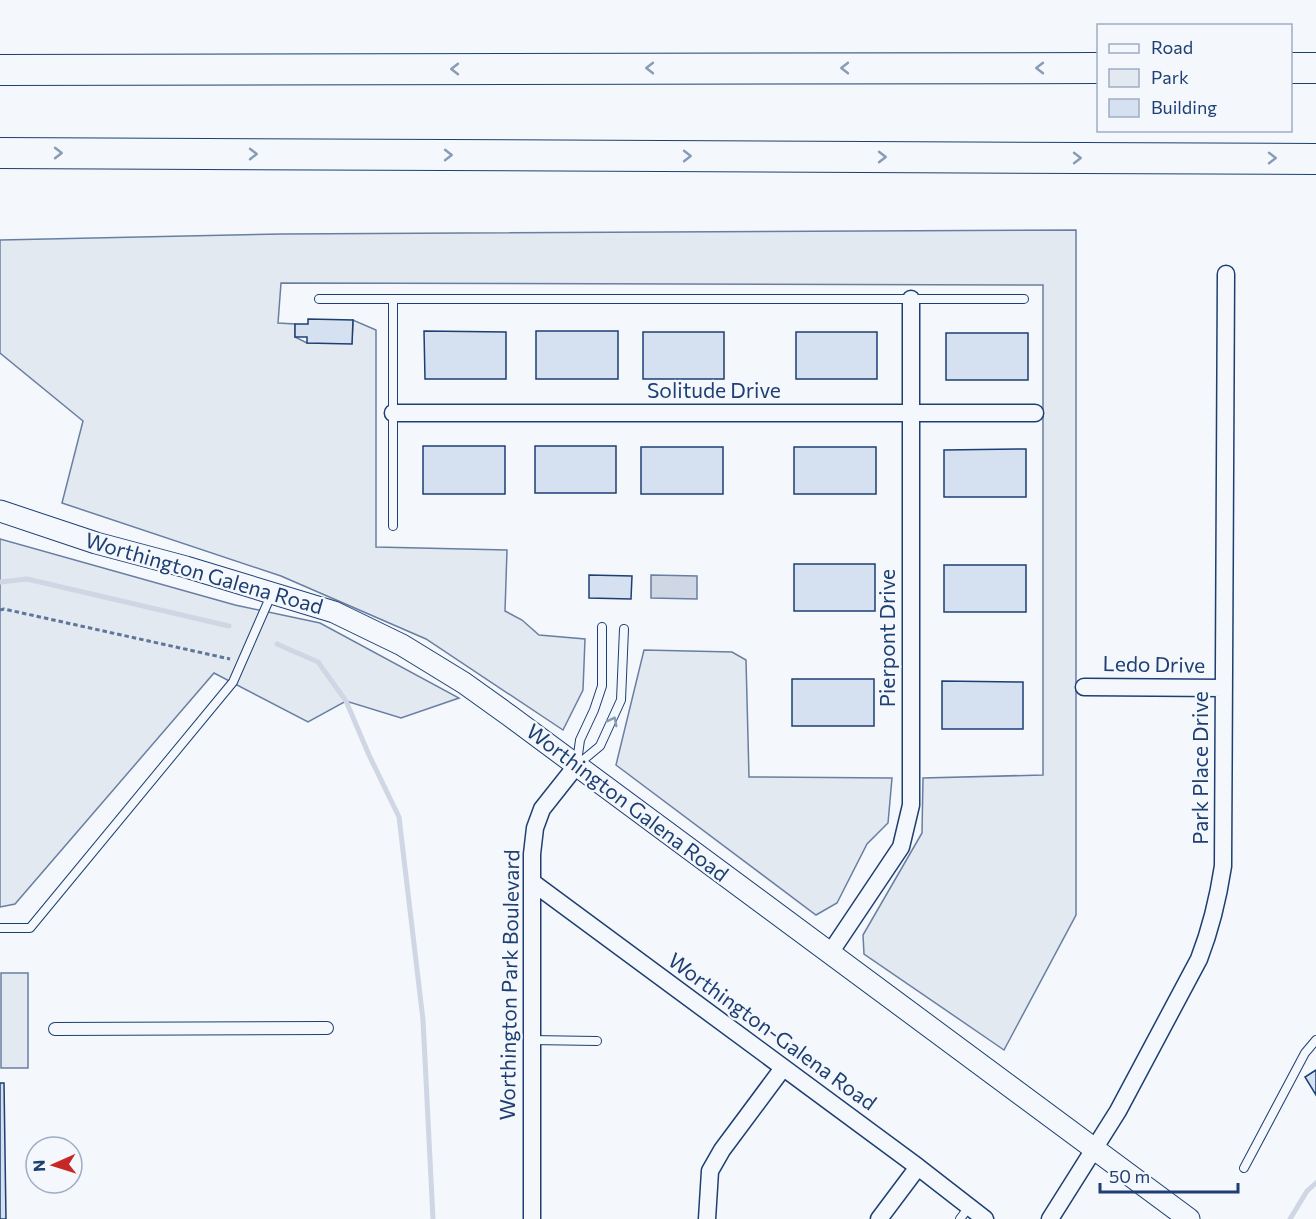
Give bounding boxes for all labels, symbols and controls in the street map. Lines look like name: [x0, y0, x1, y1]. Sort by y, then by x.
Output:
legend: [1097, 24, 1292, 132]
text: Road: [1151, 36, 1193, 58]
one-way arrow: [646, 62, 655, 74]
one-way arrow: [841, 62, 850, 74]
one-way arrow: [1036, 62, 1045, 74]
one-way arrow: [451, 63, 460, 75]
text: Park: [1151, 66, 1189, 88]
text: Building: [1151, 96, 1217, 118]
one-way arrow: [54, 147, 63, 159]
one-way arrow: [249, 148, 258, 160]
one-way arrow: [444, 149, 453, 161]
one-way arrow: [683, 150, 692, 162]
one-way arrow: [878, 151, 887, 163]
one-way arrow: [1073, 151, 1082, 164]
one-way arrow: [1268, 152, 1277, 164]
street label: Solitude Drive: [647, 377, 781, 402]
street label: Worthington Galena Road: [83, 527, 326, 619]
street label: Pierpont Drive: [874, 569, 899, 707]
street label: Ledo Drive: [1103, 650, 1206, 677]
street label: Park Place Drive: [1187, 691, 1212, 845]
one-way arrow: [605, 717, 617, 728]
street label: Worthington Galena Road: [522, 718, 734, 886]
street label: Worthington Park Boulevard: [494, 849, 523, 1121]
street label: Worthington-Galena Road: [664, 947, 882, 1115]
north arrow: [24, 1135, 84, 1195]
scale bar: [1100, 1156, 1238, 1194]
text: N: [29, 1159, 48, 1172]
text: 50 m: [1109, 1165, 1150, 1187]

